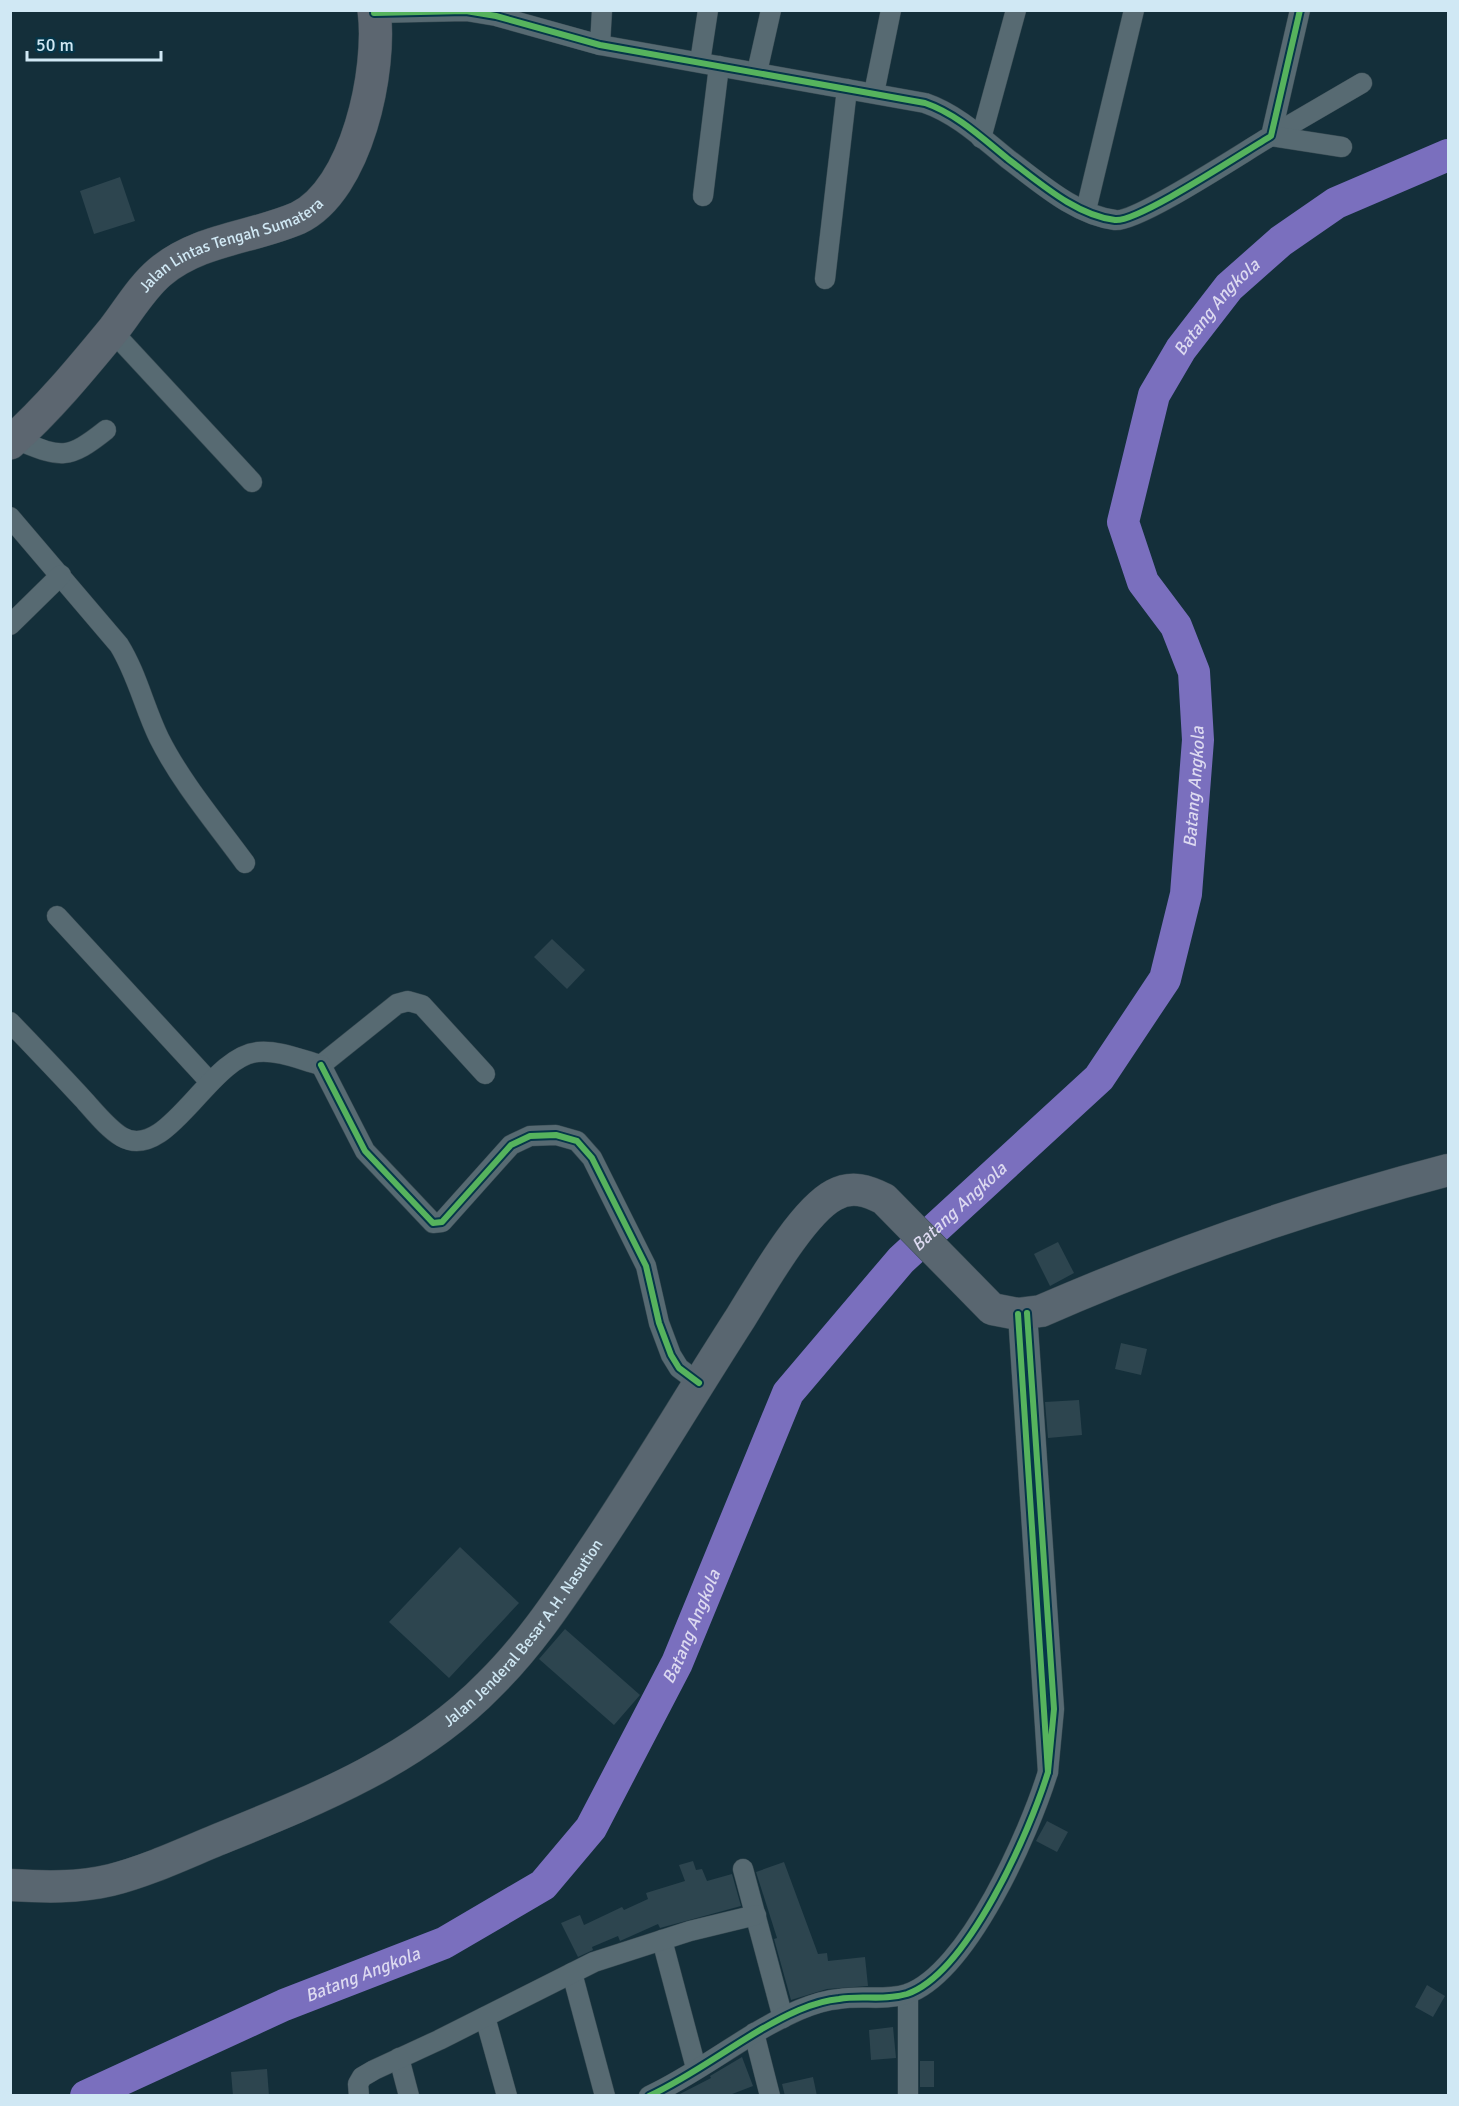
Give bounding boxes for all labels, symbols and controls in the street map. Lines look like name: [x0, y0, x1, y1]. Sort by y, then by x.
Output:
scale bar: [27, 24, 160, 62]
text: 50 m: [36, 34, 74, 56]
street label: Jalan Lintas Tengah Sumatera: [135, 194, 328, 297]
water label: Batang Angkola: [1169, 253, 1265, 360]
water label: Batang Angkola: [1179, 725, 1209, 848]
water label: Batang Angkola: [907, 1157, 1012, 1256]
street label: Jalan Jenderal Besar A.H. Nasution: [439, 1535, 607, 1732]
water label: Batang Angkola: [657, 1566, 725, 1687]
water label: Batang Angkola: [302, 1942, 424, 2007]

